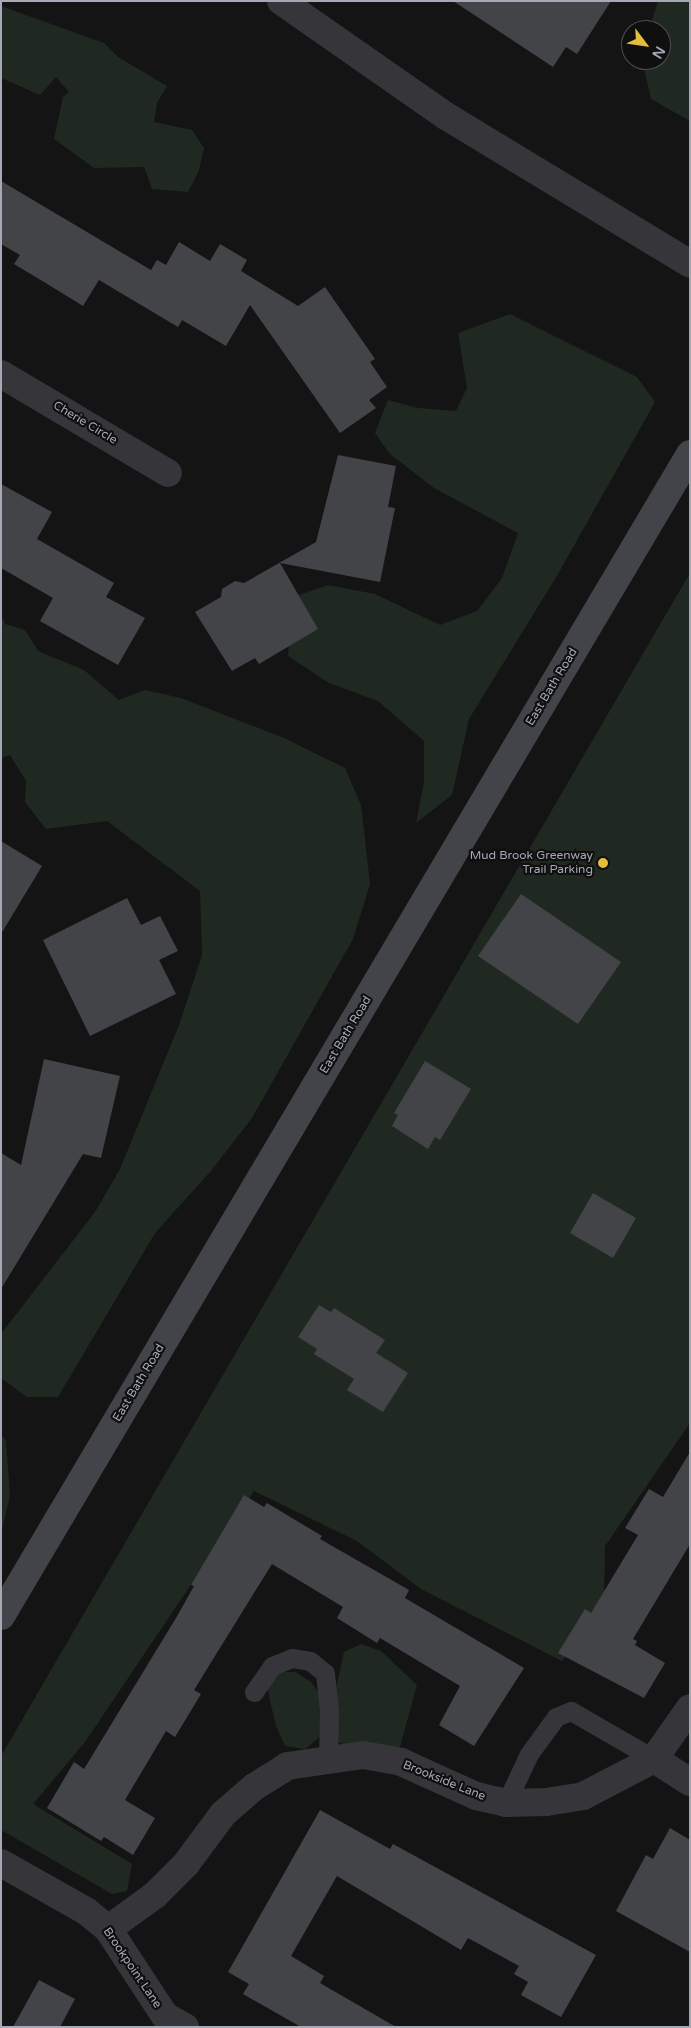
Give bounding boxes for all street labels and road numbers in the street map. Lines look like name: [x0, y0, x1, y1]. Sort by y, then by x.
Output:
street label: Cherie Circle: [50, 398, 120, 448]
street label: East Bath Road: [523, 646, 581, 728]
street label: East Bath Road: [317, 994, 375, 1076]
street label: East Bath Road: [110, 1342, 168, 1424]
street label: Brookside Lane: [401, 1758, 487, 1804]
street label: Brookpoint Lane: [100, 1925, 164, 2011]

